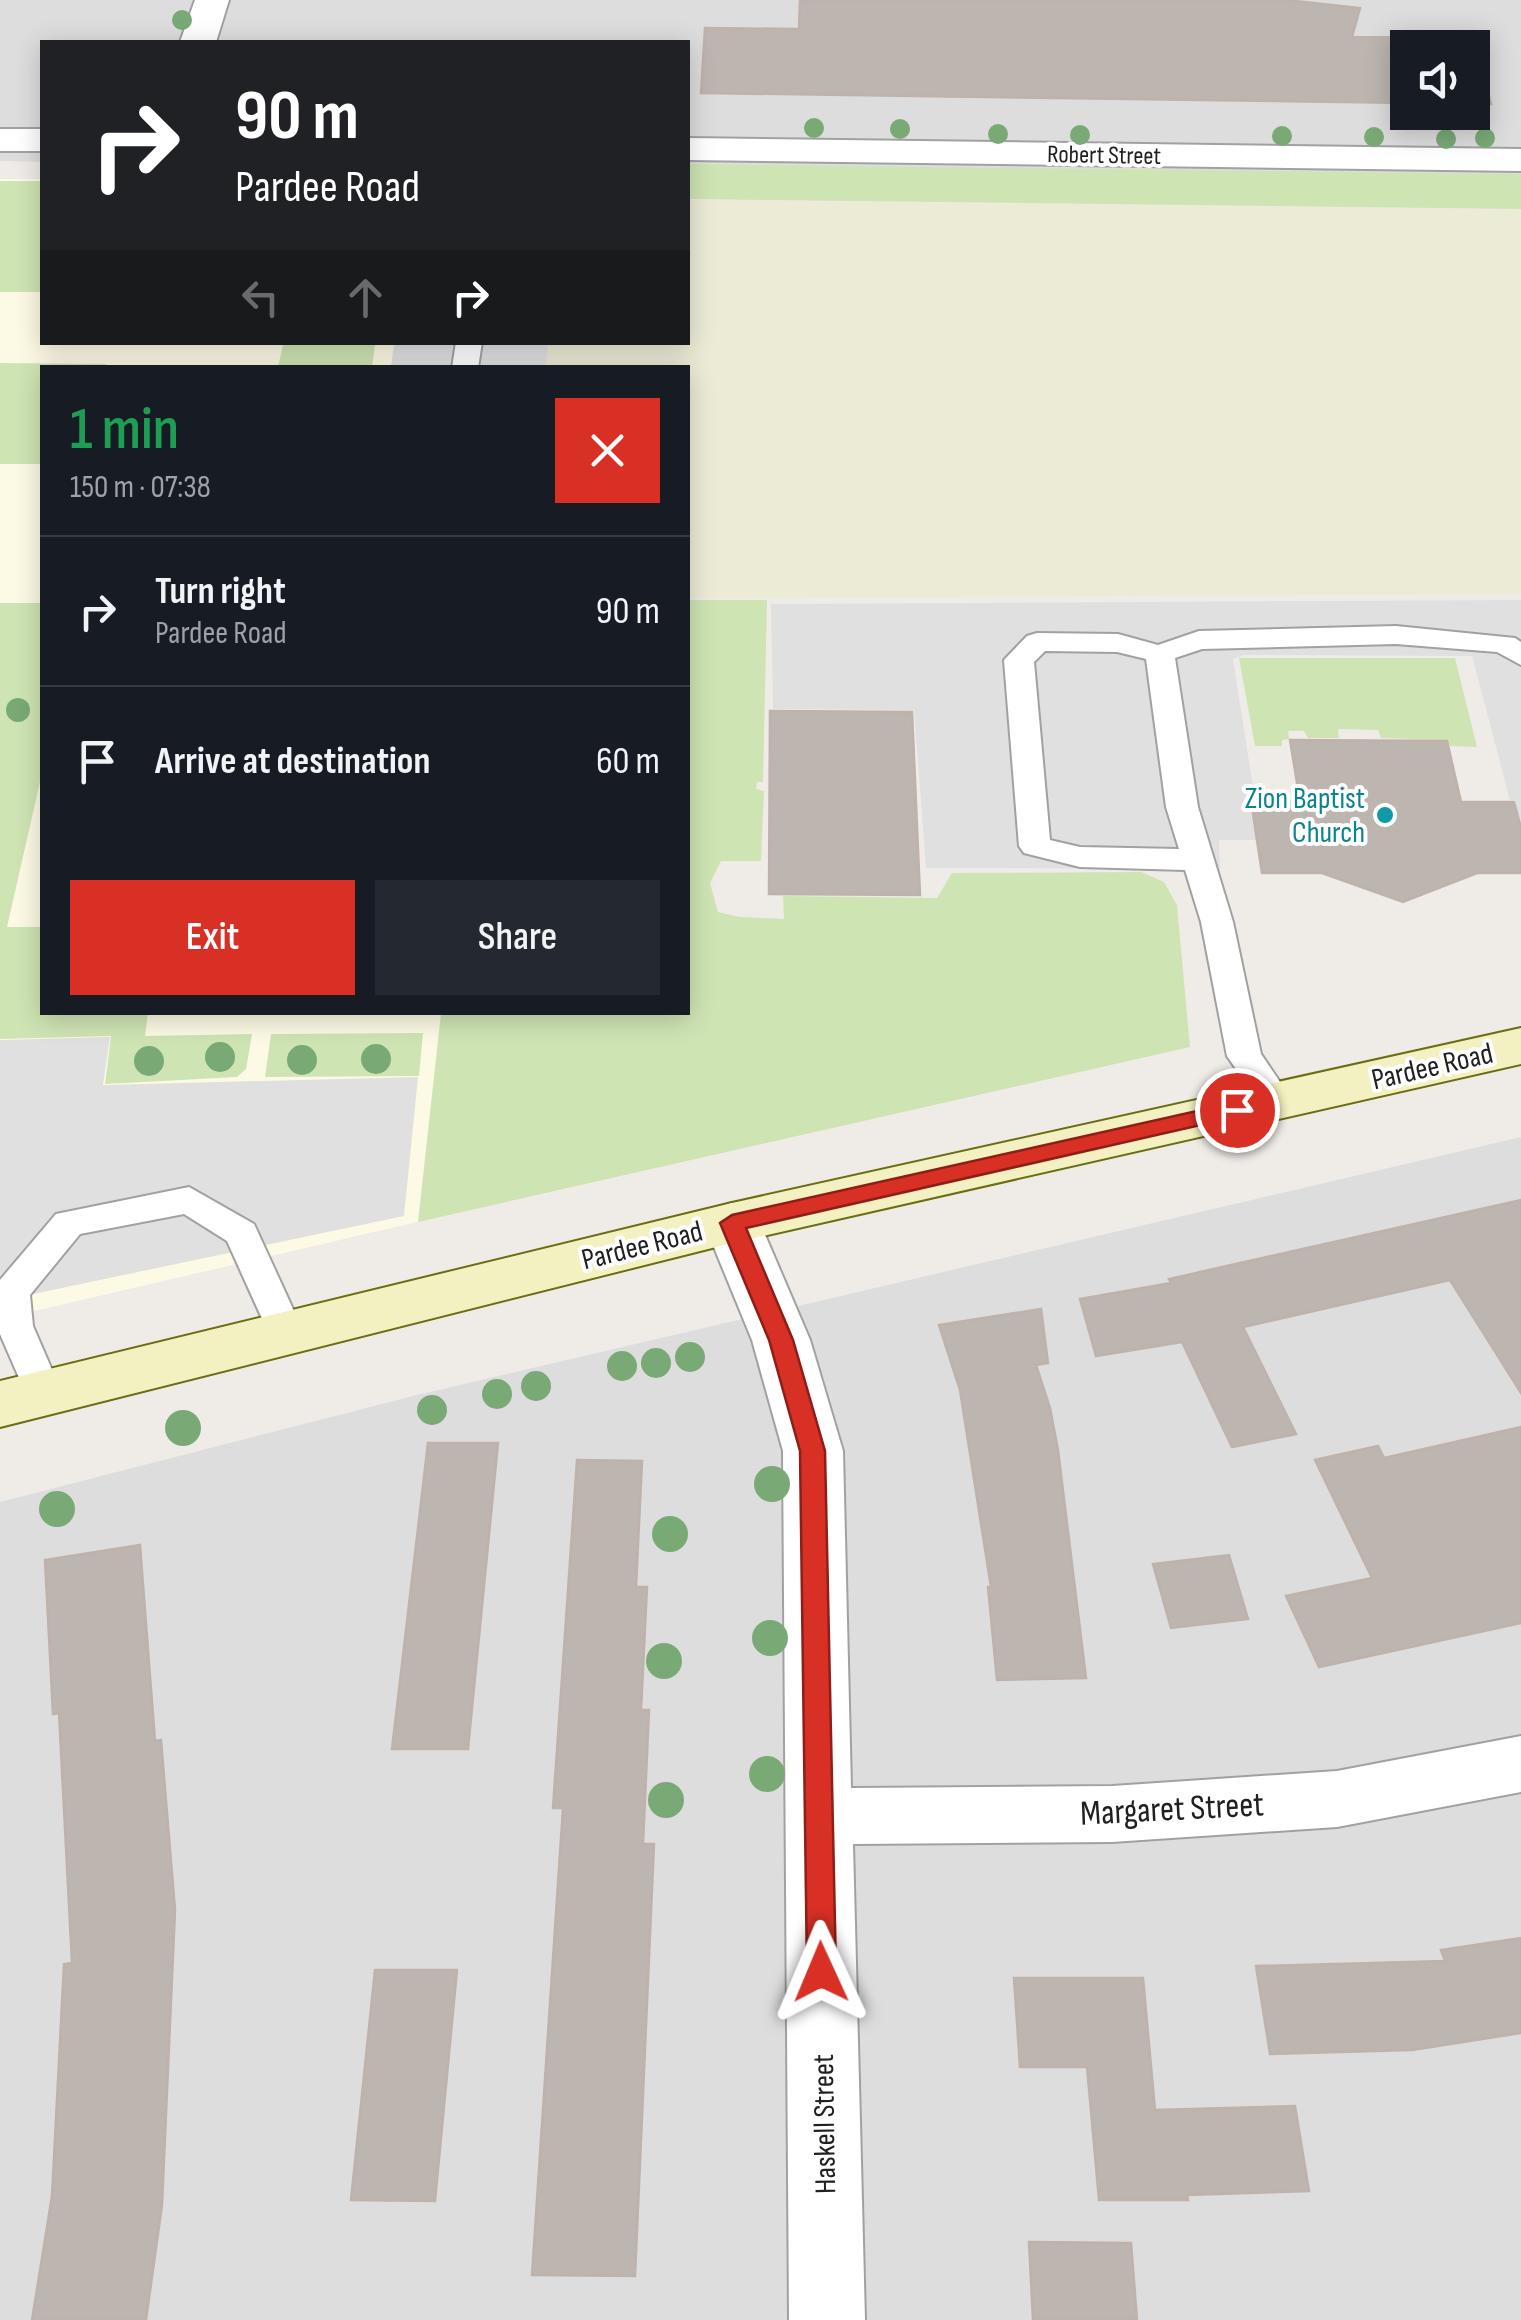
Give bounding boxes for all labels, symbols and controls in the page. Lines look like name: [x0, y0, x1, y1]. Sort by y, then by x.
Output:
map controls: [1390, 30, 1490, 130]
button: sound: [1390, 30, 1490, 130]
text: 90 m: [235, 75, 359, 159]
icon: right: [70, 80, 200, 210]
street label: Robert Street: [1047, 139, 1161, 172]
text: Pardee Road: [235, 160, 420, 215]
icon: left: [233, 270, 288, 325]
icon: ahead: [338, 270, 393, 325]
icon: right: [443, 270, 498, 325]
text: 1 min: [70, 394, 179, 466]
button: close: [555, 398, 660, 503]
text: 150 m · 07:38: [70, 468, 211, 507]
text: Turn right: [155, 569, 286, 614]
icon: right: [70, 584, 125, 639]
text: 90 m: [596, 589, 660, 634]
text: Pardee Road: [155, 614, 287, 653]
icon: arrive: [70, 734, 125, 789]
text: Arrive at destination: [155, 739, 430, 784]
text: 60 m: [596, 739, 660, 784]
place label: Zion Baptist Church: [1245, 781, 1365, 851]
marker: Zion Baptist Church: [1374, 804, 1396, 826]
button: Exit: [70, 880, 355, 995]
button: Share: [375, 880, 660, 995]
street label: Pardee Road: [1368, 1036, 1496, 1098]
pin: [1195, 1068, 1280, 1153]
icon: arrive: [1210, 1083, 1265, 1138]
street label: Pardee Road: [578, 1214, 706, 1278]
street label: Margaret Street: [1079, 1783, 1265, 1836]
position arrow: [769, 1920, 873, 2024]
street label: Haskell Street: [806, 2054, 844, 2194]

